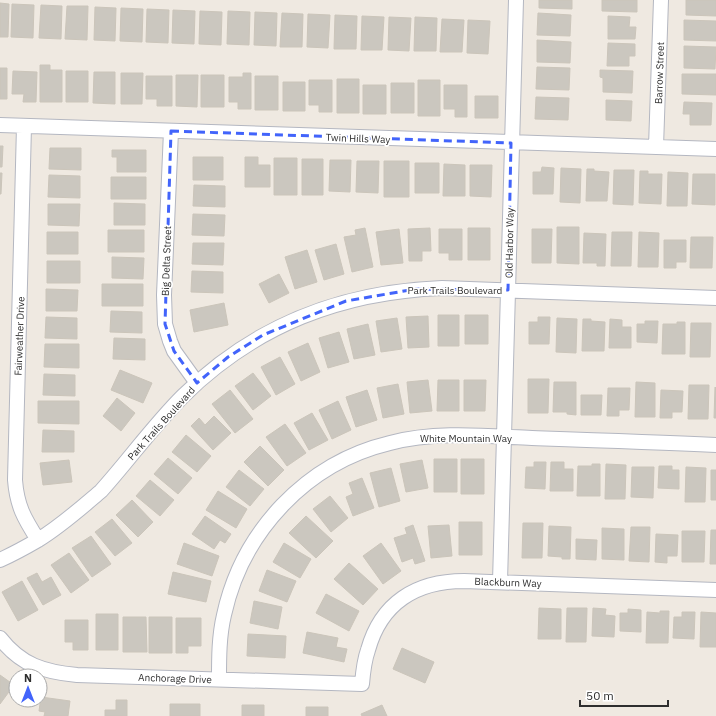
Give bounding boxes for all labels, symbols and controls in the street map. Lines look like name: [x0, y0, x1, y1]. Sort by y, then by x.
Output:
street label: Barrow Street: [652, 41, 667, 104]
street label: Twin Hills Way: [325, 131, 391, 146]
street label: Old Harbor Way: [502, 208, 517, 278]
street label: Big Delta Street: [159, 225, 174, 296]
street label: Park Trails Boulevard: [408, 284, 502, 297]
street label: Fairweather Drive: [12, 296, 27, 376]
street label: Park Trails Boulevard: [125, 384, 198, 463]
street label: White Mountain Way: [420, 432, 512, 445]
street label: Blackburn Way: [474, 575, 542, 590]
north arrow: [8, 668, 48, 708]
text: N: [24, 671, 32, 685]
street label: Anchorage Drive: [138, 671, 213, 686]
scale bar: [580, 682, 668, 708]
text: 50 m: [586, 688, 614, 703]

